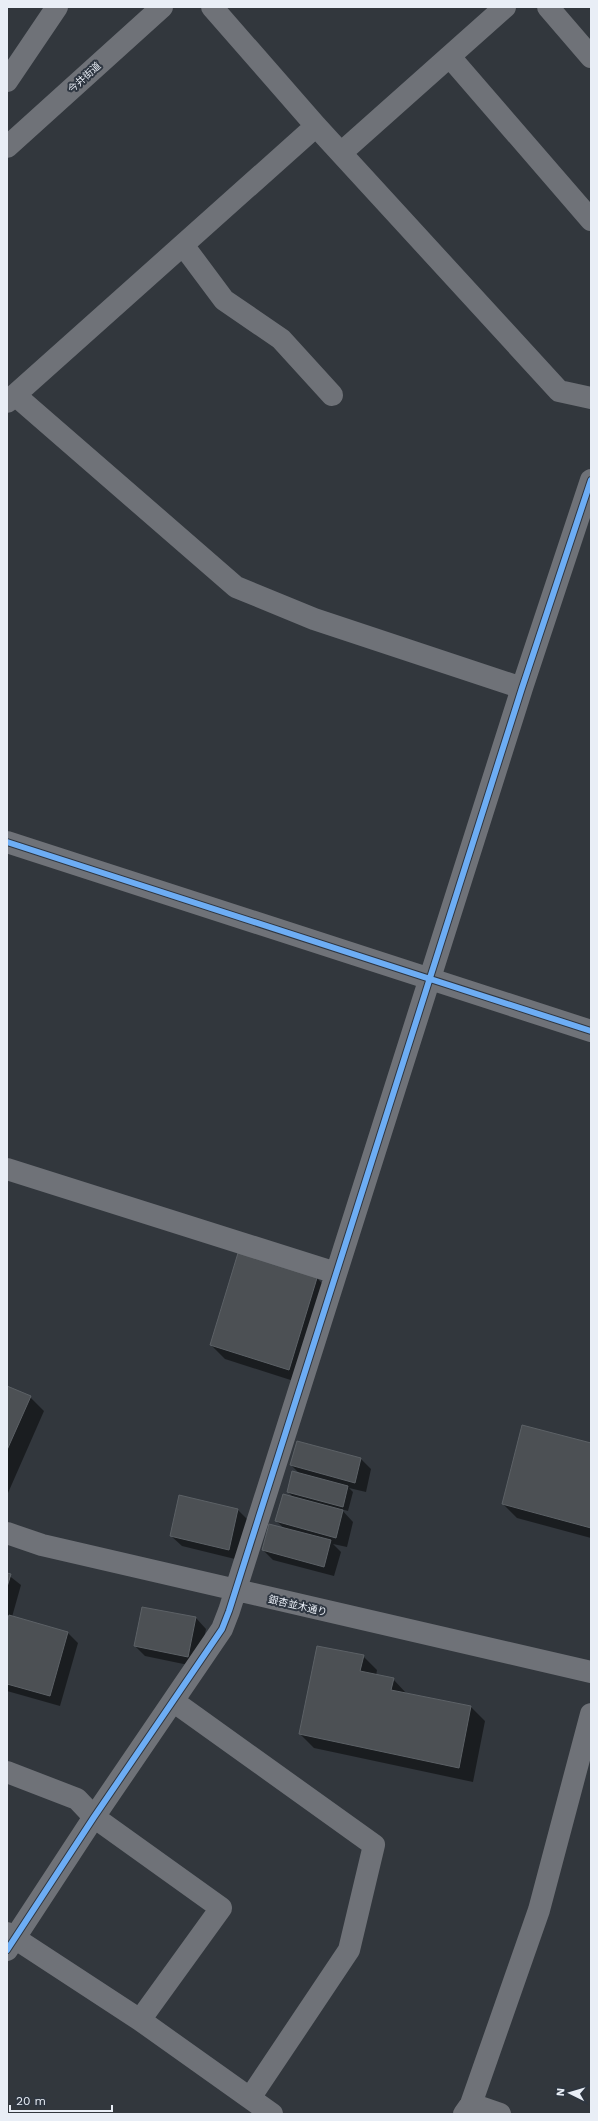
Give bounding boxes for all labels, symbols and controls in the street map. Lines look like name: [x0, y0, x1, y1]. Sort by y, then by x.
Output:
street label: 今井街道: [66, 60, 103, 95]
street label: 銀杏並木通り: [267, 1593, 328, 1618]
north arrow: [550, 2073, 590, 2113]
scale bar: [10, 2087, 112, 2113]
text: N: [554, 2088, 567, 2097]
text: 20 m: [16, 2094, 46, 2108]

